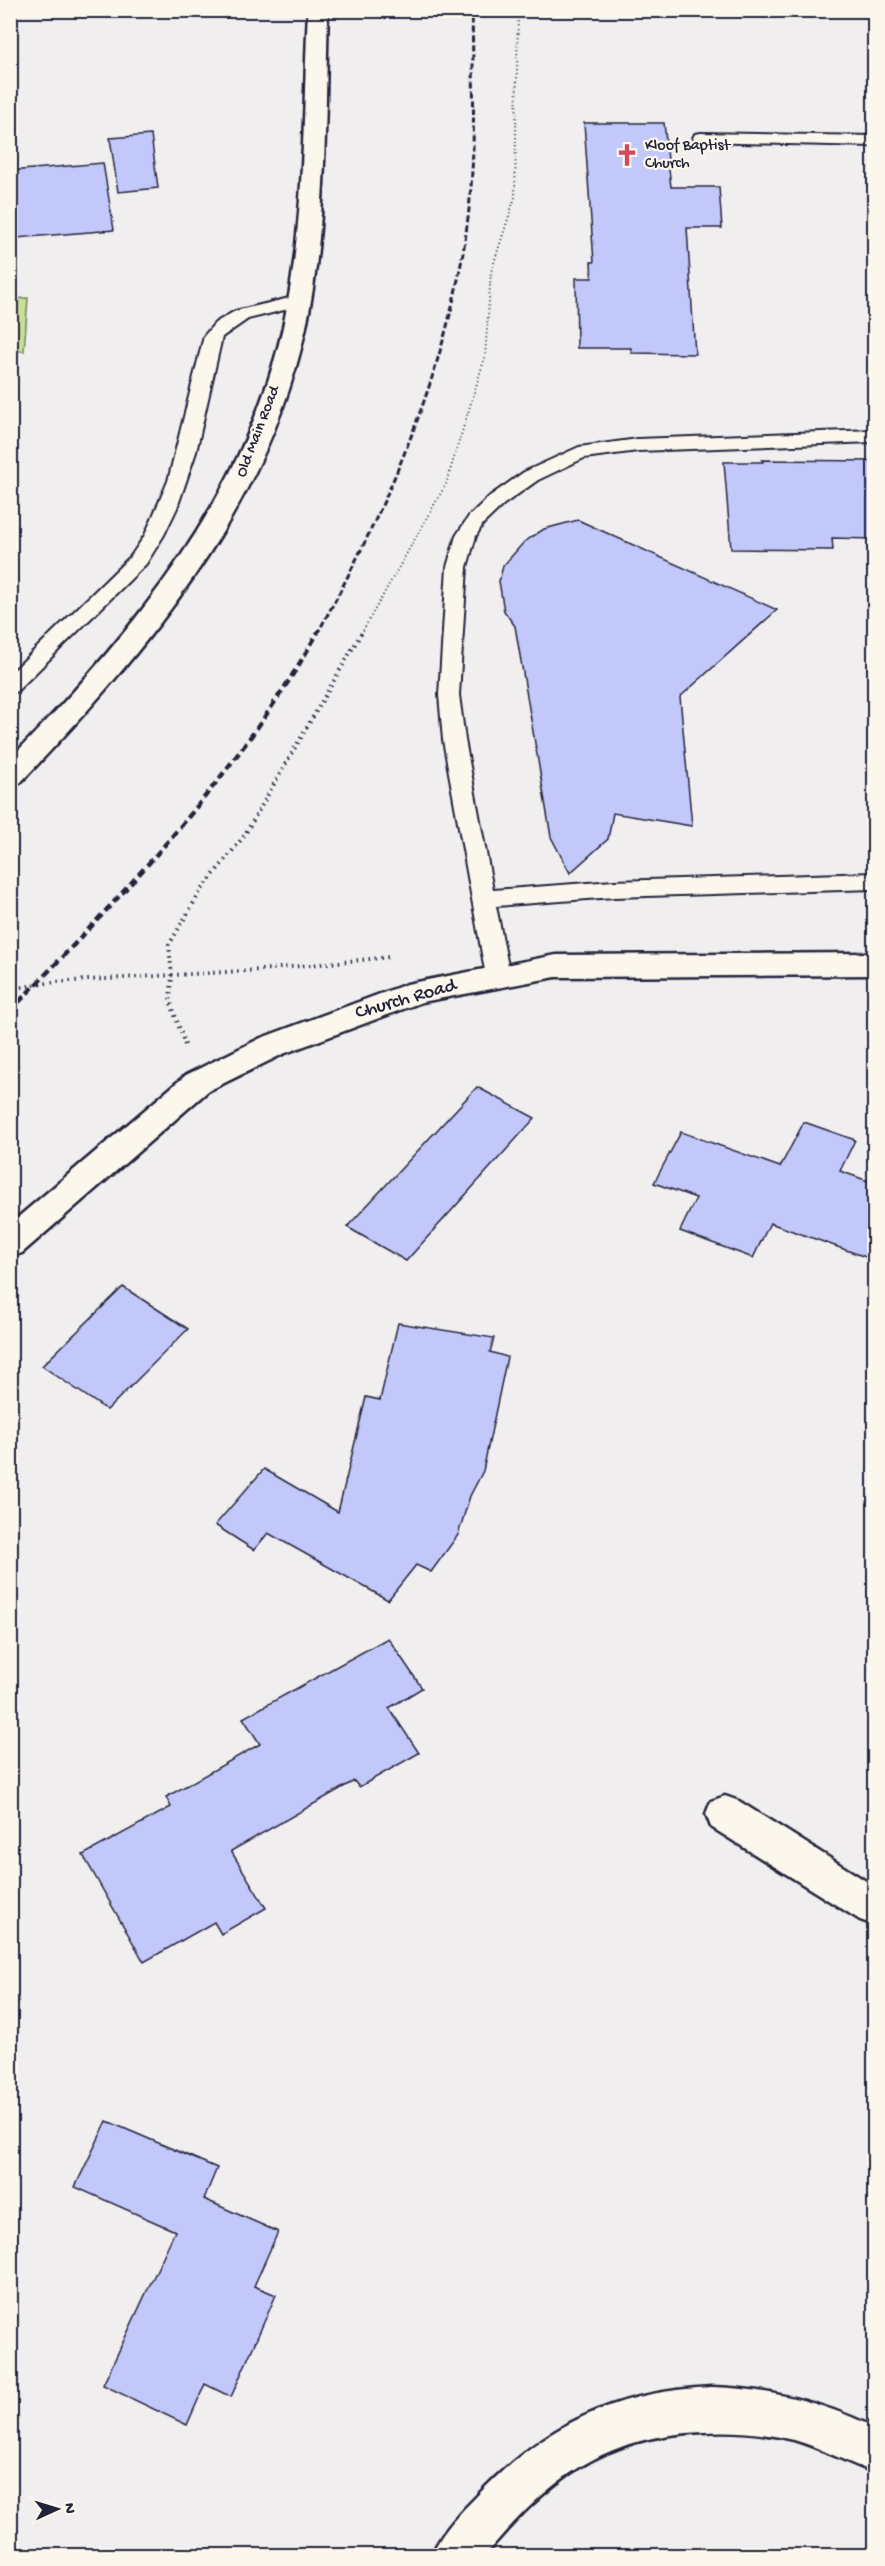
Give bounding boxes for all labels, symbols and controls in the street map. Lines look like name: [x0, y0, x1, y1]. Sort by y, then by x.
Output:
place label: Kloof Baptist Church: [645, 137, 731, 174]
church icon: Kloof Baptist Church: [614, 142, 640, 168]
street label: Old Main Road: [233, 382, 286, 480]
street label: Church Road: [353, 974, 461, 1025]
north arrow: [27, 2479, 87, 2539]
text: N: [59, 2502, 78, 2515]

